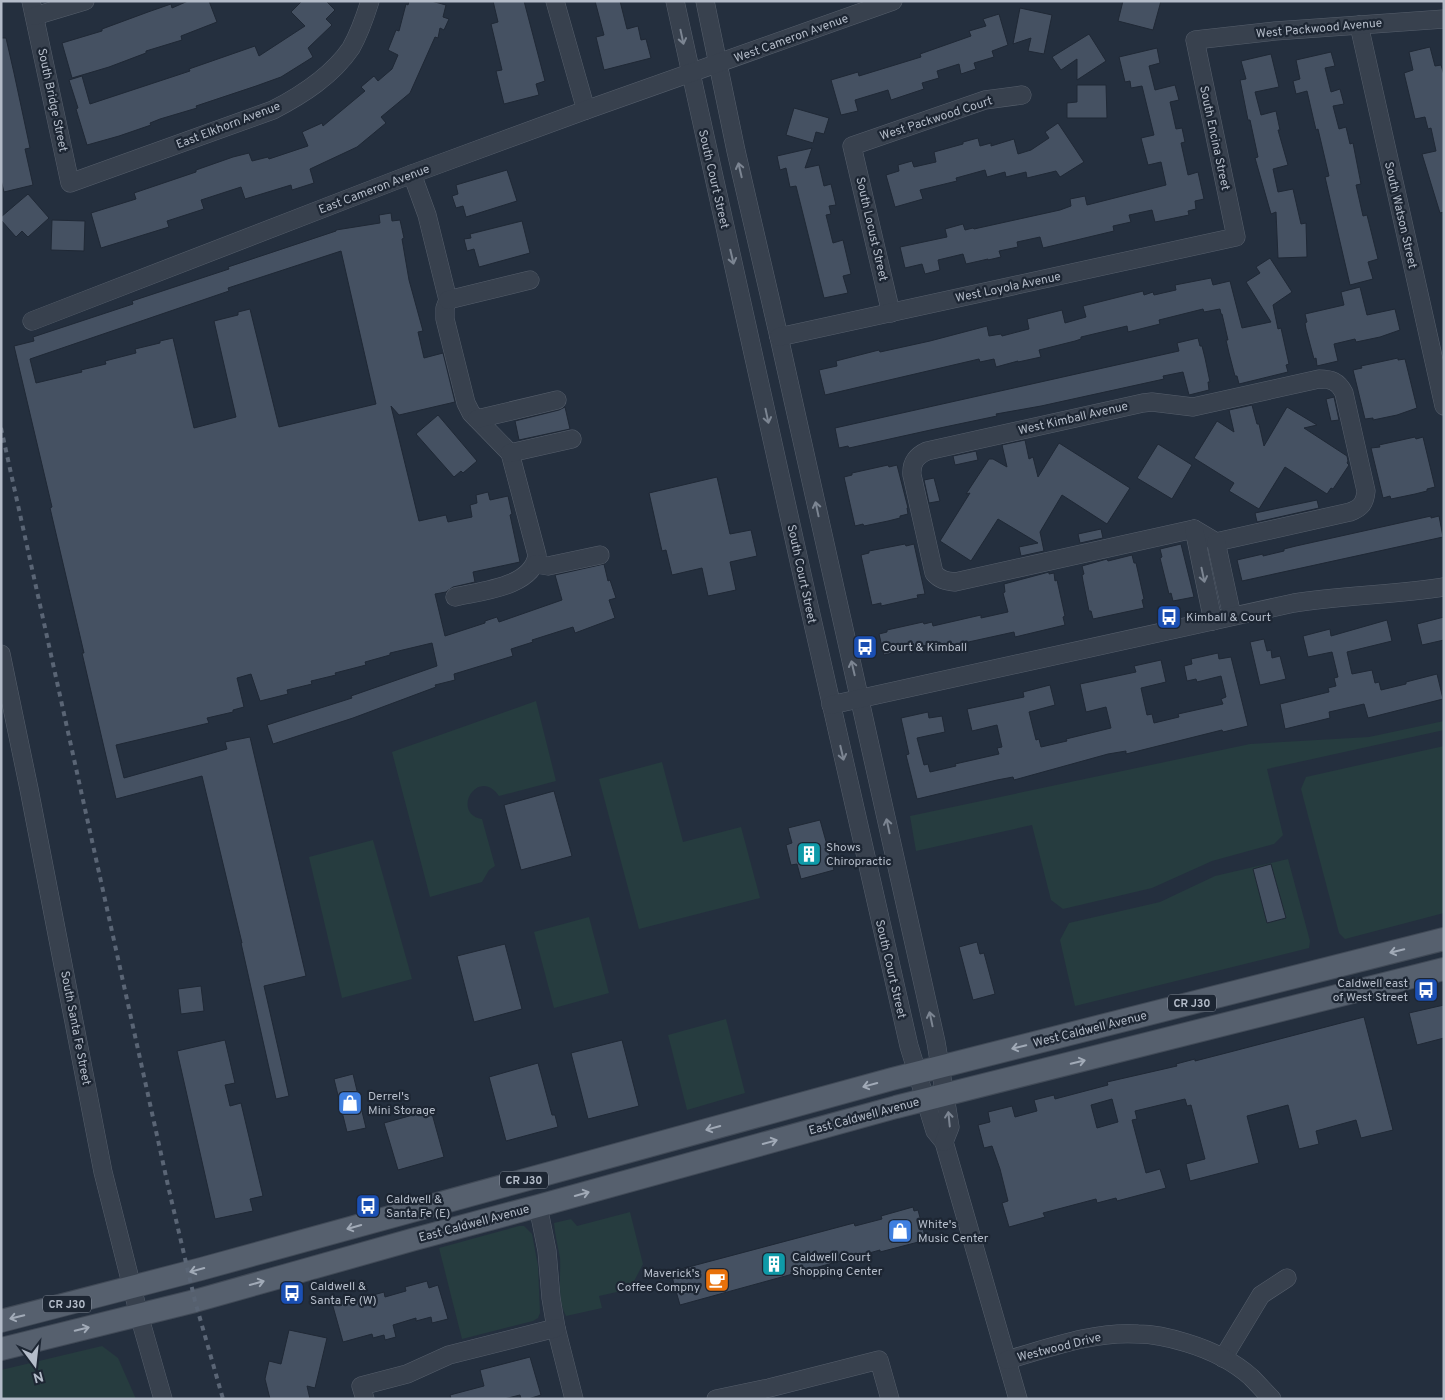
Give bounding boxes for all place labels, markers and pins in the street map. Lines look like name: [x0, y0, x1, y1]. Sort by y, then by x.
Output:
bus stop icon: Kimball & Court: [1156, 604, 1182, 630]
place label: Kimball & Court: [1186, 610, 1271, 626]
bus stop icon: Court & Kimball: [852, 634, 878, 660]
place label: Court & Kimball: [882, 640, 967, 656]
place label: Shows Chiropractic: [826, 840, 891, 870]
building icon: Shows Chiropractic: [796, 841, 822, 867]
place label: Caldwell east of West Street: [1333, 976, 1408, 1006]
bus stop icon: Caldwell east of West Street: [1413, 977, 1439, 1003]
place label: Derrel's Mini Storage: [368, 1089, 436, 1119]
shop icon: Derrel's Mini Storage: [337, 1090, 363, 1116]
place label: Caldwell & Santa Fe (E): [386, 1192, 450, 1222]
bus stop icon: Caldwell & Santa Fe (E): [355, 1193, 381, 1219]
place label: White's Music Center: [918, 1217, 989, 1247]
shop icon: White's Music Center: [887, 1218, 913, 1244]
place label: Caldwell Court Shopping Center: [792, 1250, 883, 1280]
building icon: Caldwell Court Shopping Center: [761, 1251, 787, 1277]
place label: Maverick's Coffee Compny: [617, 1266, 700, 1296]
cafe icon: Maverick's Coffee Compny: [704, 1267, 730, 1293]
place label: Caldwell & Santa Fe (W): [310, 1279, 377, 1309]
bus stop icon: Caldwell & Santa Fe (W): [279, 1280, 305, 1306]

